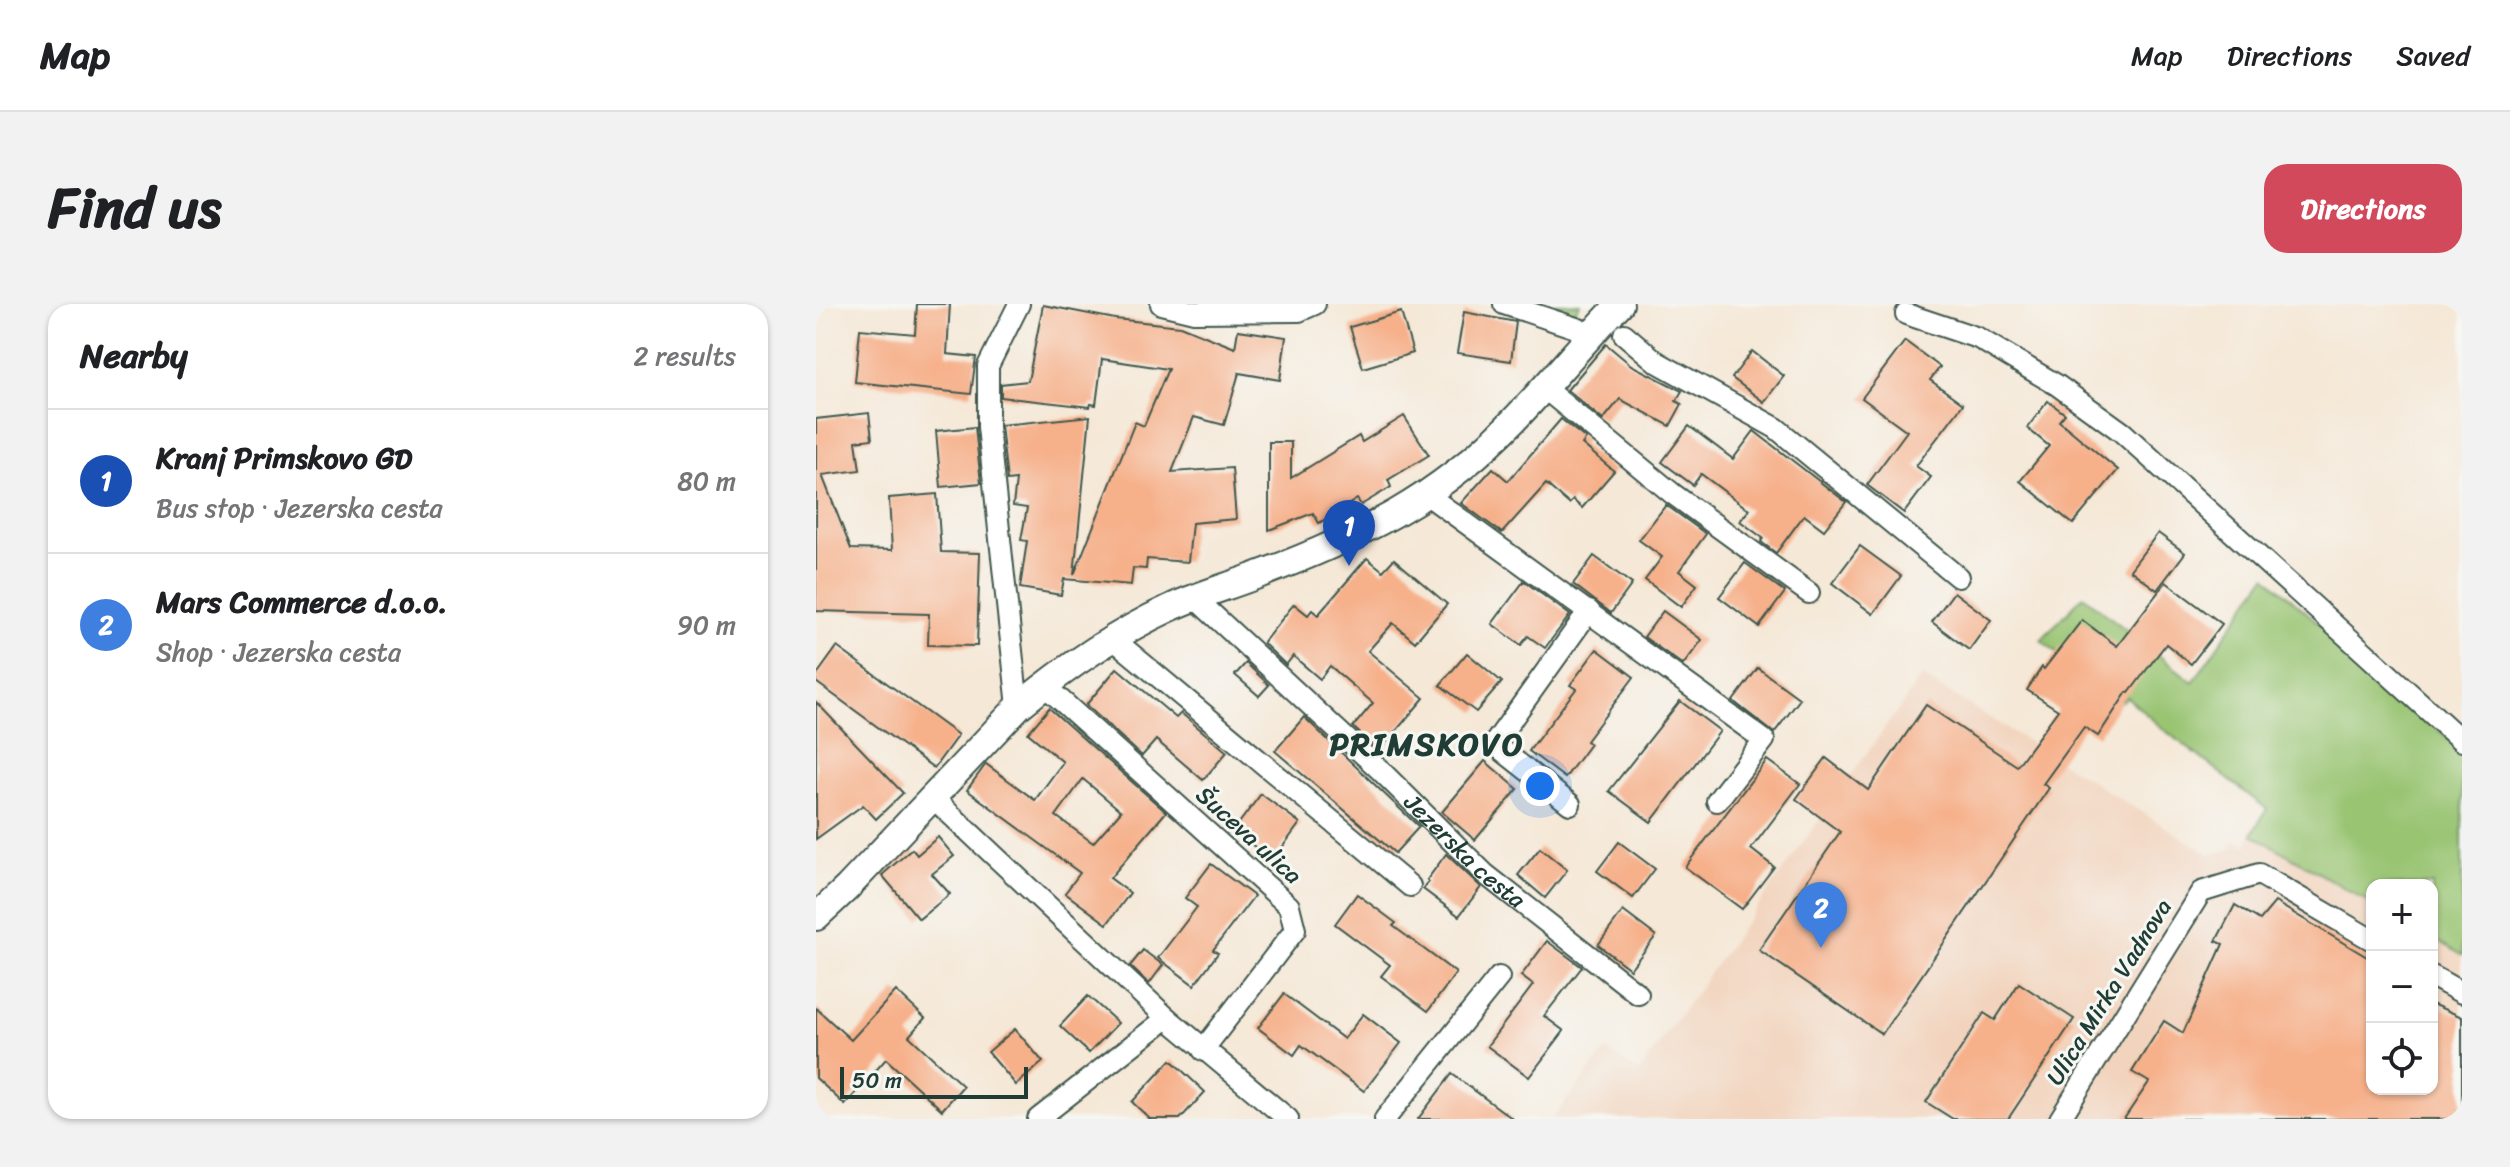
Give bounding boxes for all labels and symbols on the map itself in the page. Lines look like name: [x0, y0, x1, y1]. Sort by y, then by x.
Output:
pin: 1: [1323, 500, 1375, 566]
district label: PRIMSKOVO: [1329, 716, 1525, 773]
your location: [1520, 766, 1560, 806]
street label: Šuceva ulica: [1186, 775, 1312, 895]
street label: Jezerska cesta: [1393, 783, 1536, 920]
pin: 2: [1795, 882, 1847, 948]
street label: Ulica Mirka Vadnova: [2035, 890, 2183, 1094]
scale bar: [840, 1063, 1028, 1099]

